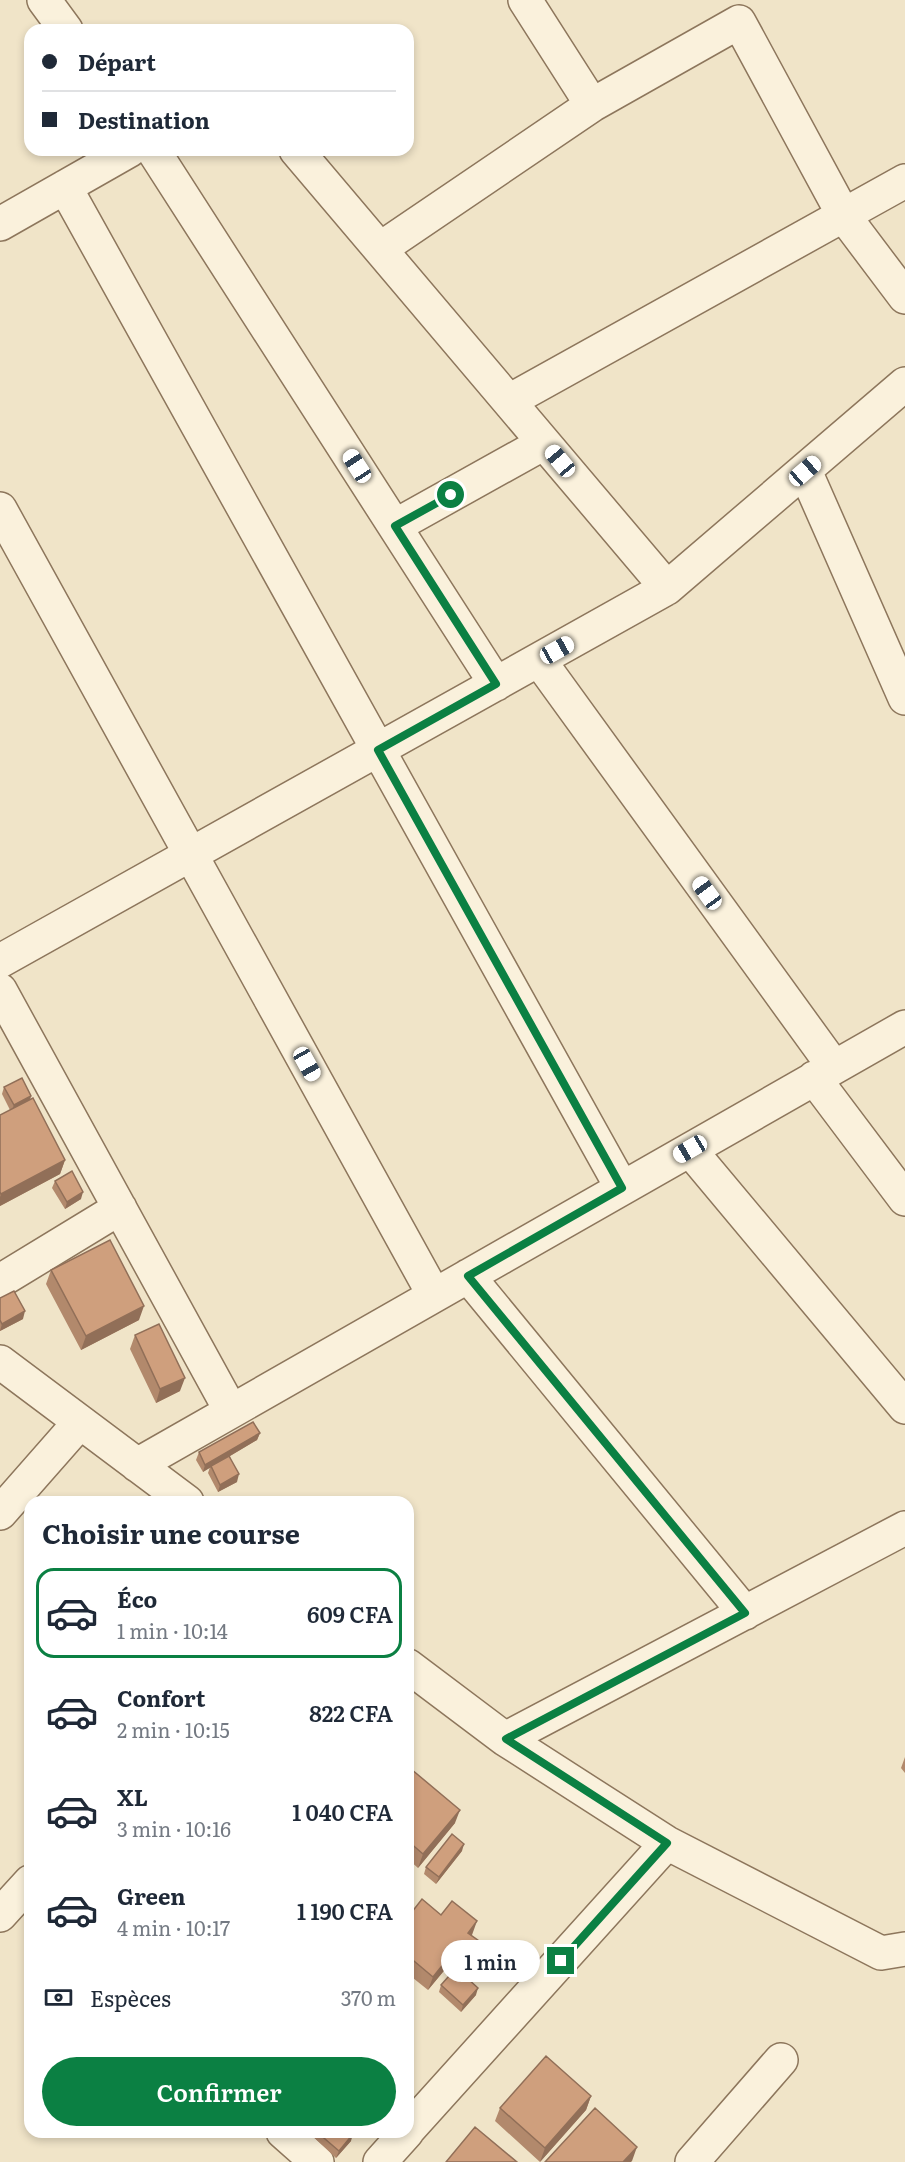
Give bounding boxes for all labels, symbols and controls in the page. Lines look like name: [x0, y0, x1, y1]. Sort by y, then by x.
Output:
text: Départ: [78, 45, 156, 78]
text: Destination: [78, 103, 210, 136]
car: [542, 441, 578, 481]
car: [340, 446, 374, 486]
car: [786, 452, 824, 490]
route start: [437, 481, 464, 508]
car: [537, 633, 577, 667]
car: [689, 873, 725, 913]
car: [290, 1044, 324, 1084]
car: [670, 1132, 710, 1166]
text: Choisir une course: [42, 1512, 300, 1552]
text: Éco: [117, 1582, 157, 1615]
icon: car: [45, 1586, 99, 1640]
text: 609 CFA: [307, 1597, 393, 1630]
text: 1 min · 10:14: [117, 1615, 228, 1645]
text: Confort: [117, 1681, 205, 1714]
icon: car: [45, 1685, 99, 1739]
text: 822 CFA: [309, 1696, 393, 1729]
text: 2 min · 10:15: [117, 1714, 230, 1744]
text: XL: [117, 1780, 148, 1813]
icon: car: [45, 1784, 99, 1838]
text: 1 040 CFA: [292, 1795, 393, 1828]
text: 3 min · 10:16: [117, 1813, 231, 1843]
text: Green: [117, 1879, 186, 1912]
icon: car: [45, 1883, 99, 1937]
text: 1 190 CFA: [297, 1894, 393, 1927]
text: 4 min · 10:17: [117, 1912, 230, 1942]
callout: 1 min: [441, 1940, 540, 1982]
text: 1 min: [464, 1946, 517, 1976]
route end: [547, 1947, 574, 1974]
icon: cash: [42, 1981, 75, 2014]
text: Espèces: [90, 1981, 171, 2014]
text: 370 m: [341, 1982, 396, 2012]
button: Confirmer: [42, 2057, 396, 2126]

